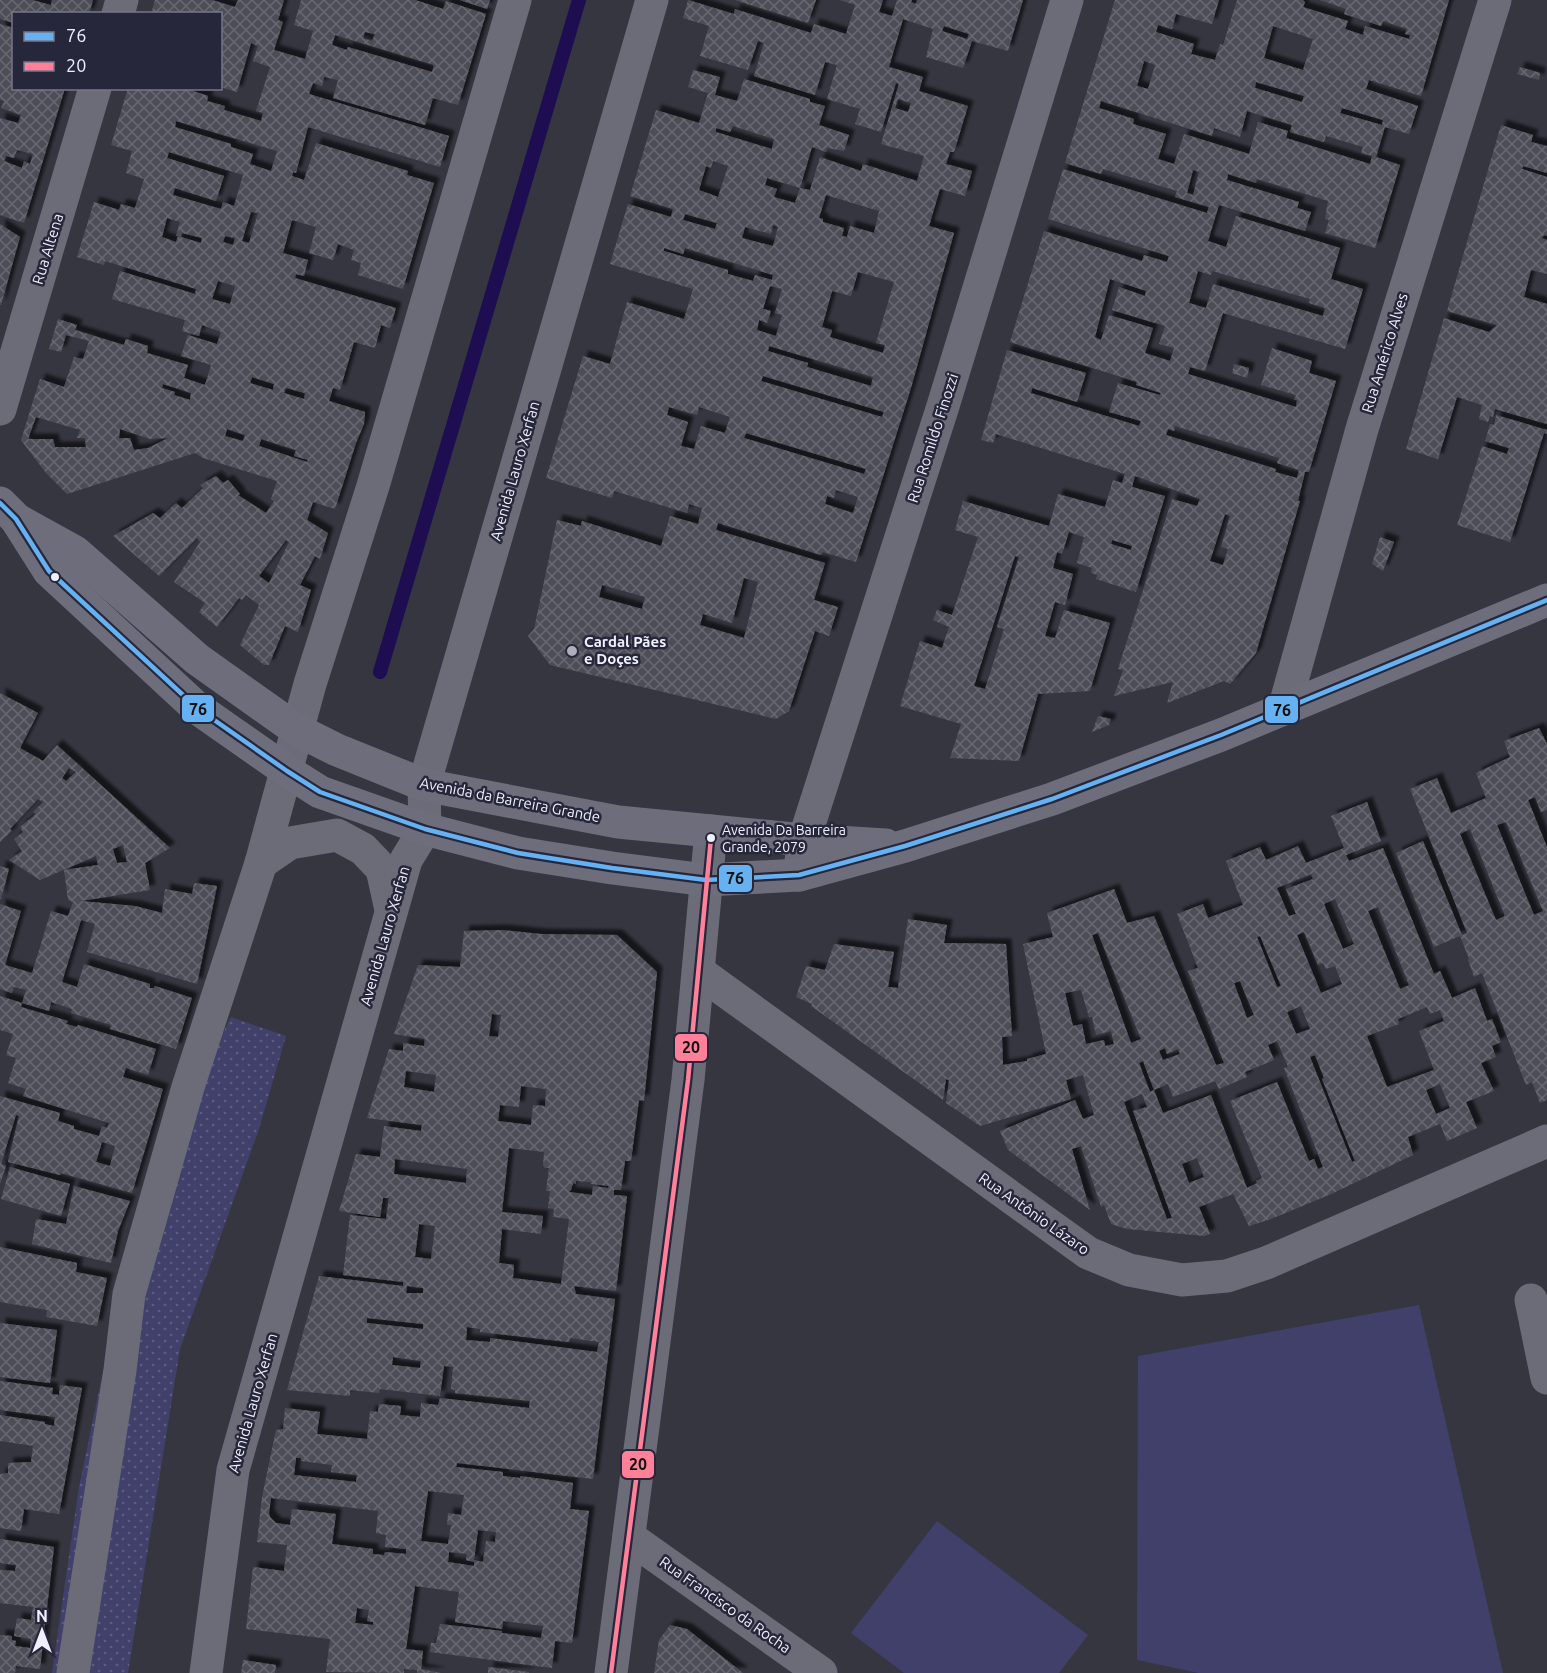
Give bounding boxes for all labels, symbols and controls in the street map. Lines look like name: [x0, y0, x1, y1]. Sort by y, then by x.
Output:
legend: [12, 12, 222, 90]
text: 76: [66, 25, 86, 45]
text: 20: [66, 55, 86, 75]
street label: Rua Altena: [29, 211, 66, 286]
street label: Rua Américo Alves: [1358, 291, 1411, 415]
street label: Rua Romildo Finozzi: [904, 371, 961, 505]
street label: Avenida Lauro Xerfan: [486, 399, 543, 542]
unlabelled marker: [49, 571, 61, 583]
place label: Cardal Pães e Doçes: [584, 633, 666, 668]
marker: Cardal Pães e Doçes: [565, 644, 579, 658]
line badge: 76: [181, 694, 215, 723]
line badge: 76: [1264, 695, 1299, 724]
text: 76: [189, 700, 207, 718]
text: 76: [1273, 701, 1291, 719]
street label: Avenida da Barreira Grande: [418, 774, 602, 825]
place label: Avenida Da Barreira Grande, 2079: [722, 822, 846, 855]
marker: Avenida Da Barreira Grande, 2079: [705, 832, 717, 844]
street label: Avenida Lauro Xerfan: [356, 864, 413, 1007]
line badge: 76: [718, 864, 753, 893]
text: 76: [726, 869, 744, 887]
line badge: 20: [674, 1033, 708, 1062]
text: 20: [682, 1038, 700, 1056]
street label: Rua Antônio Lázaro: [976, 1169, 1093, 1258]
street label: Avenida Lauro Xerfan: [224, 1331, 281, 1474]
line badge: 20: [621, 1450, 655, 1479]
text: 20: [629, 1455, 647, 1473]
street label: Rua Francisco da Rocha: [656, 1553, 794, 1656]
north arrow: [12, 1601, 72, 1661]
text: N: [36, 1607, 48, 1625]

